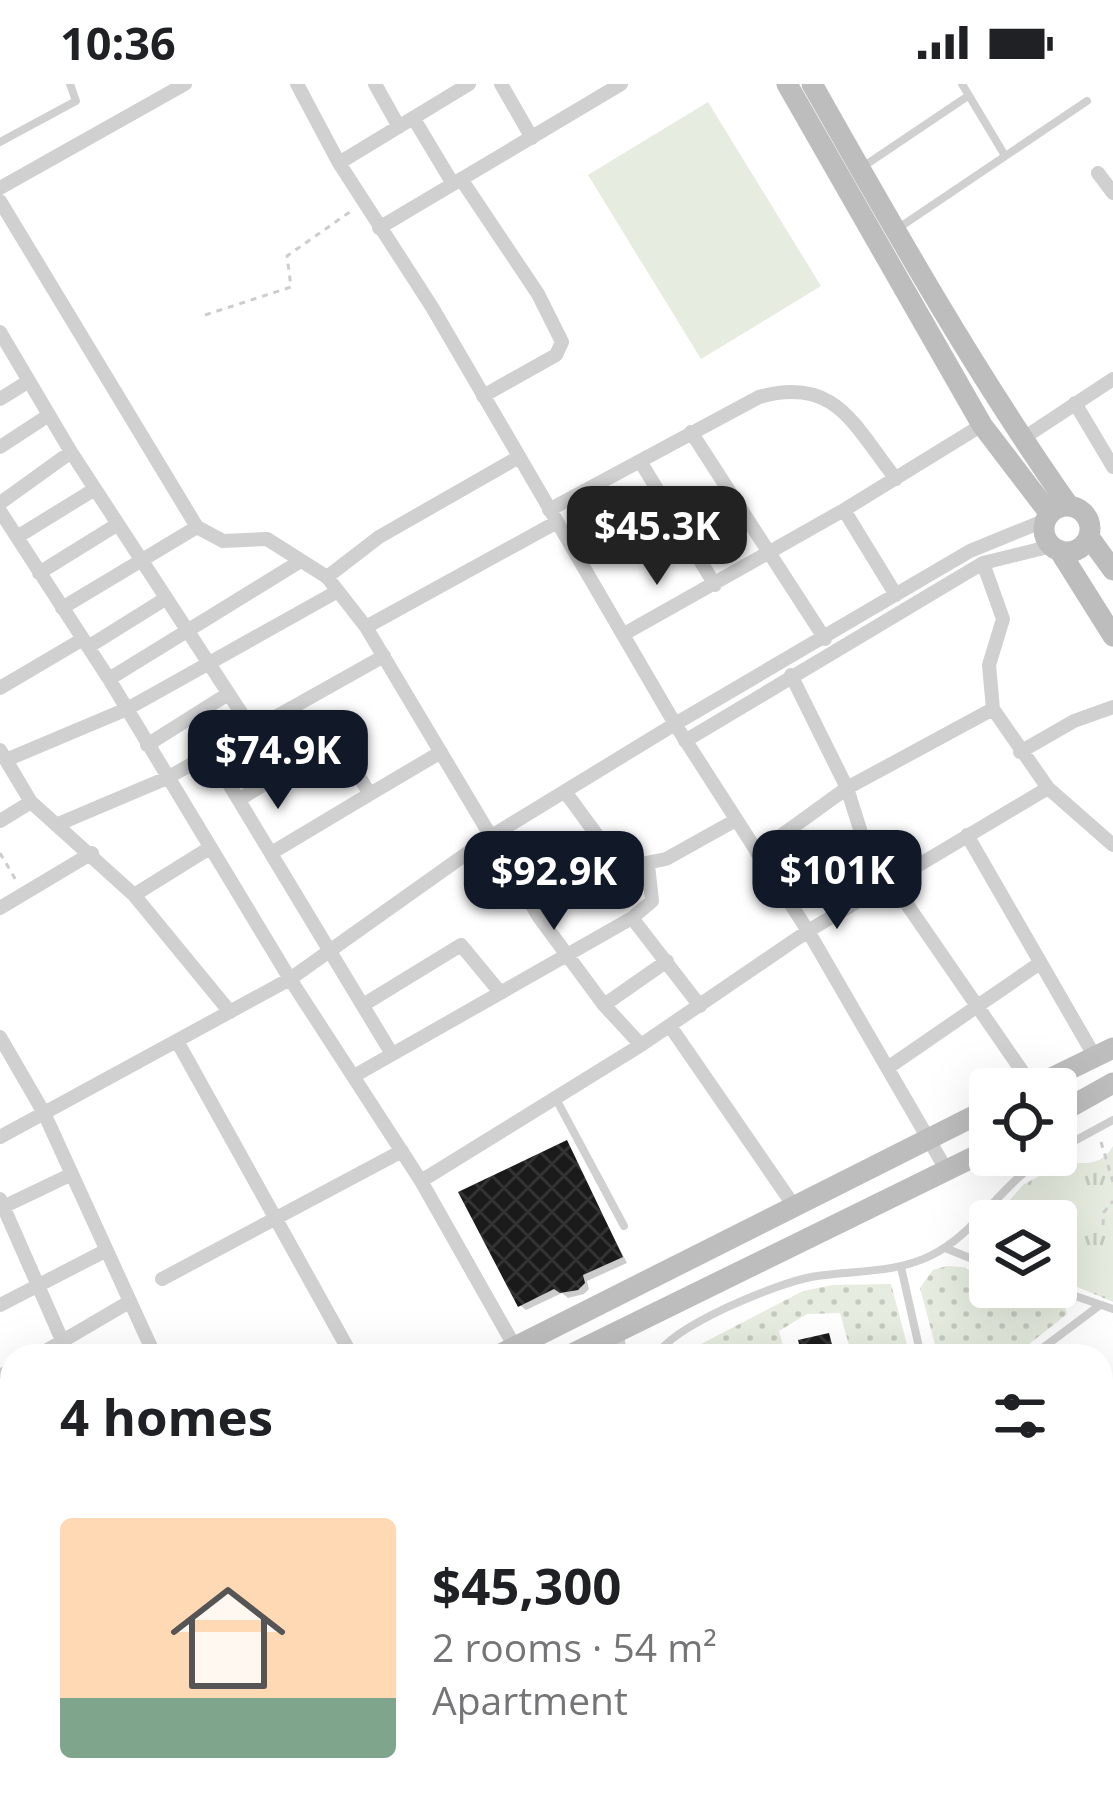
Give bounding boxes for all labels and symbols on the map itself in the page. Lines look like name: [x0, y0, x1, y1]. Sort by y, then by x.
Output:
pin: $45.3K: [559, 486, 755, 588]
pin: $74.9K: [180, 710, 376, 812]
pin: $101K: [753, 830, 921, 932]
pin: $92.9K: [456, 831, 652, 933]

